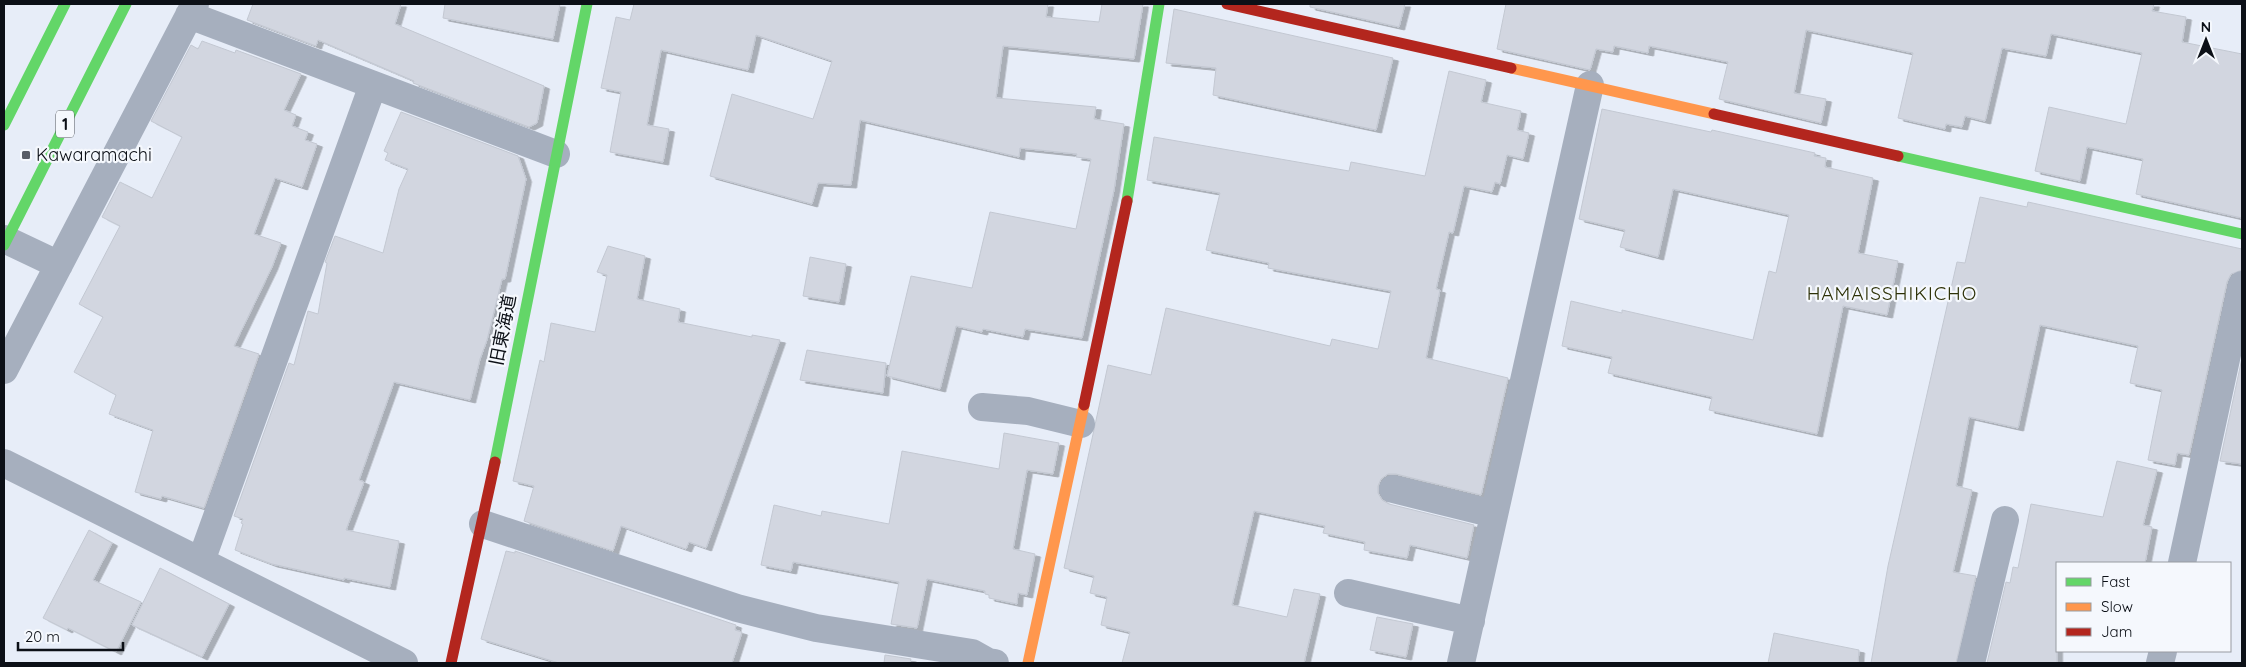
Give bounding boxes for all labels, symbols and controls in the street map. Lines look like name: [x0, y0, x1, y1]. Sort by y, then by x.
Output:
north arrow: [2181, 15, 2231, 65]
text: N: [2201, 18, 2211, 36]
road number: 1: [56, 110, 74, 138]
place label: Kawaramachi: [36, 143, 152, 166]
marker: Kawaramachi: [20, 149, 32, 161]
district label: HAMAISSHIKICHO: [1807, 281, 1977, 305]
street label: 旧東海道: [484, 292, 521, 367]
legend: [2056, 562, 2231, 652]
text: Fast: [2101, 572, 2130, 591]
text: Slow: [2101, 597, 2133, 616]
scale bar: [18, 620, 122, 652]
text: Jam: [2101, 622, 2132, 641]
text: 20 m: [25, 627, 60, 646]

